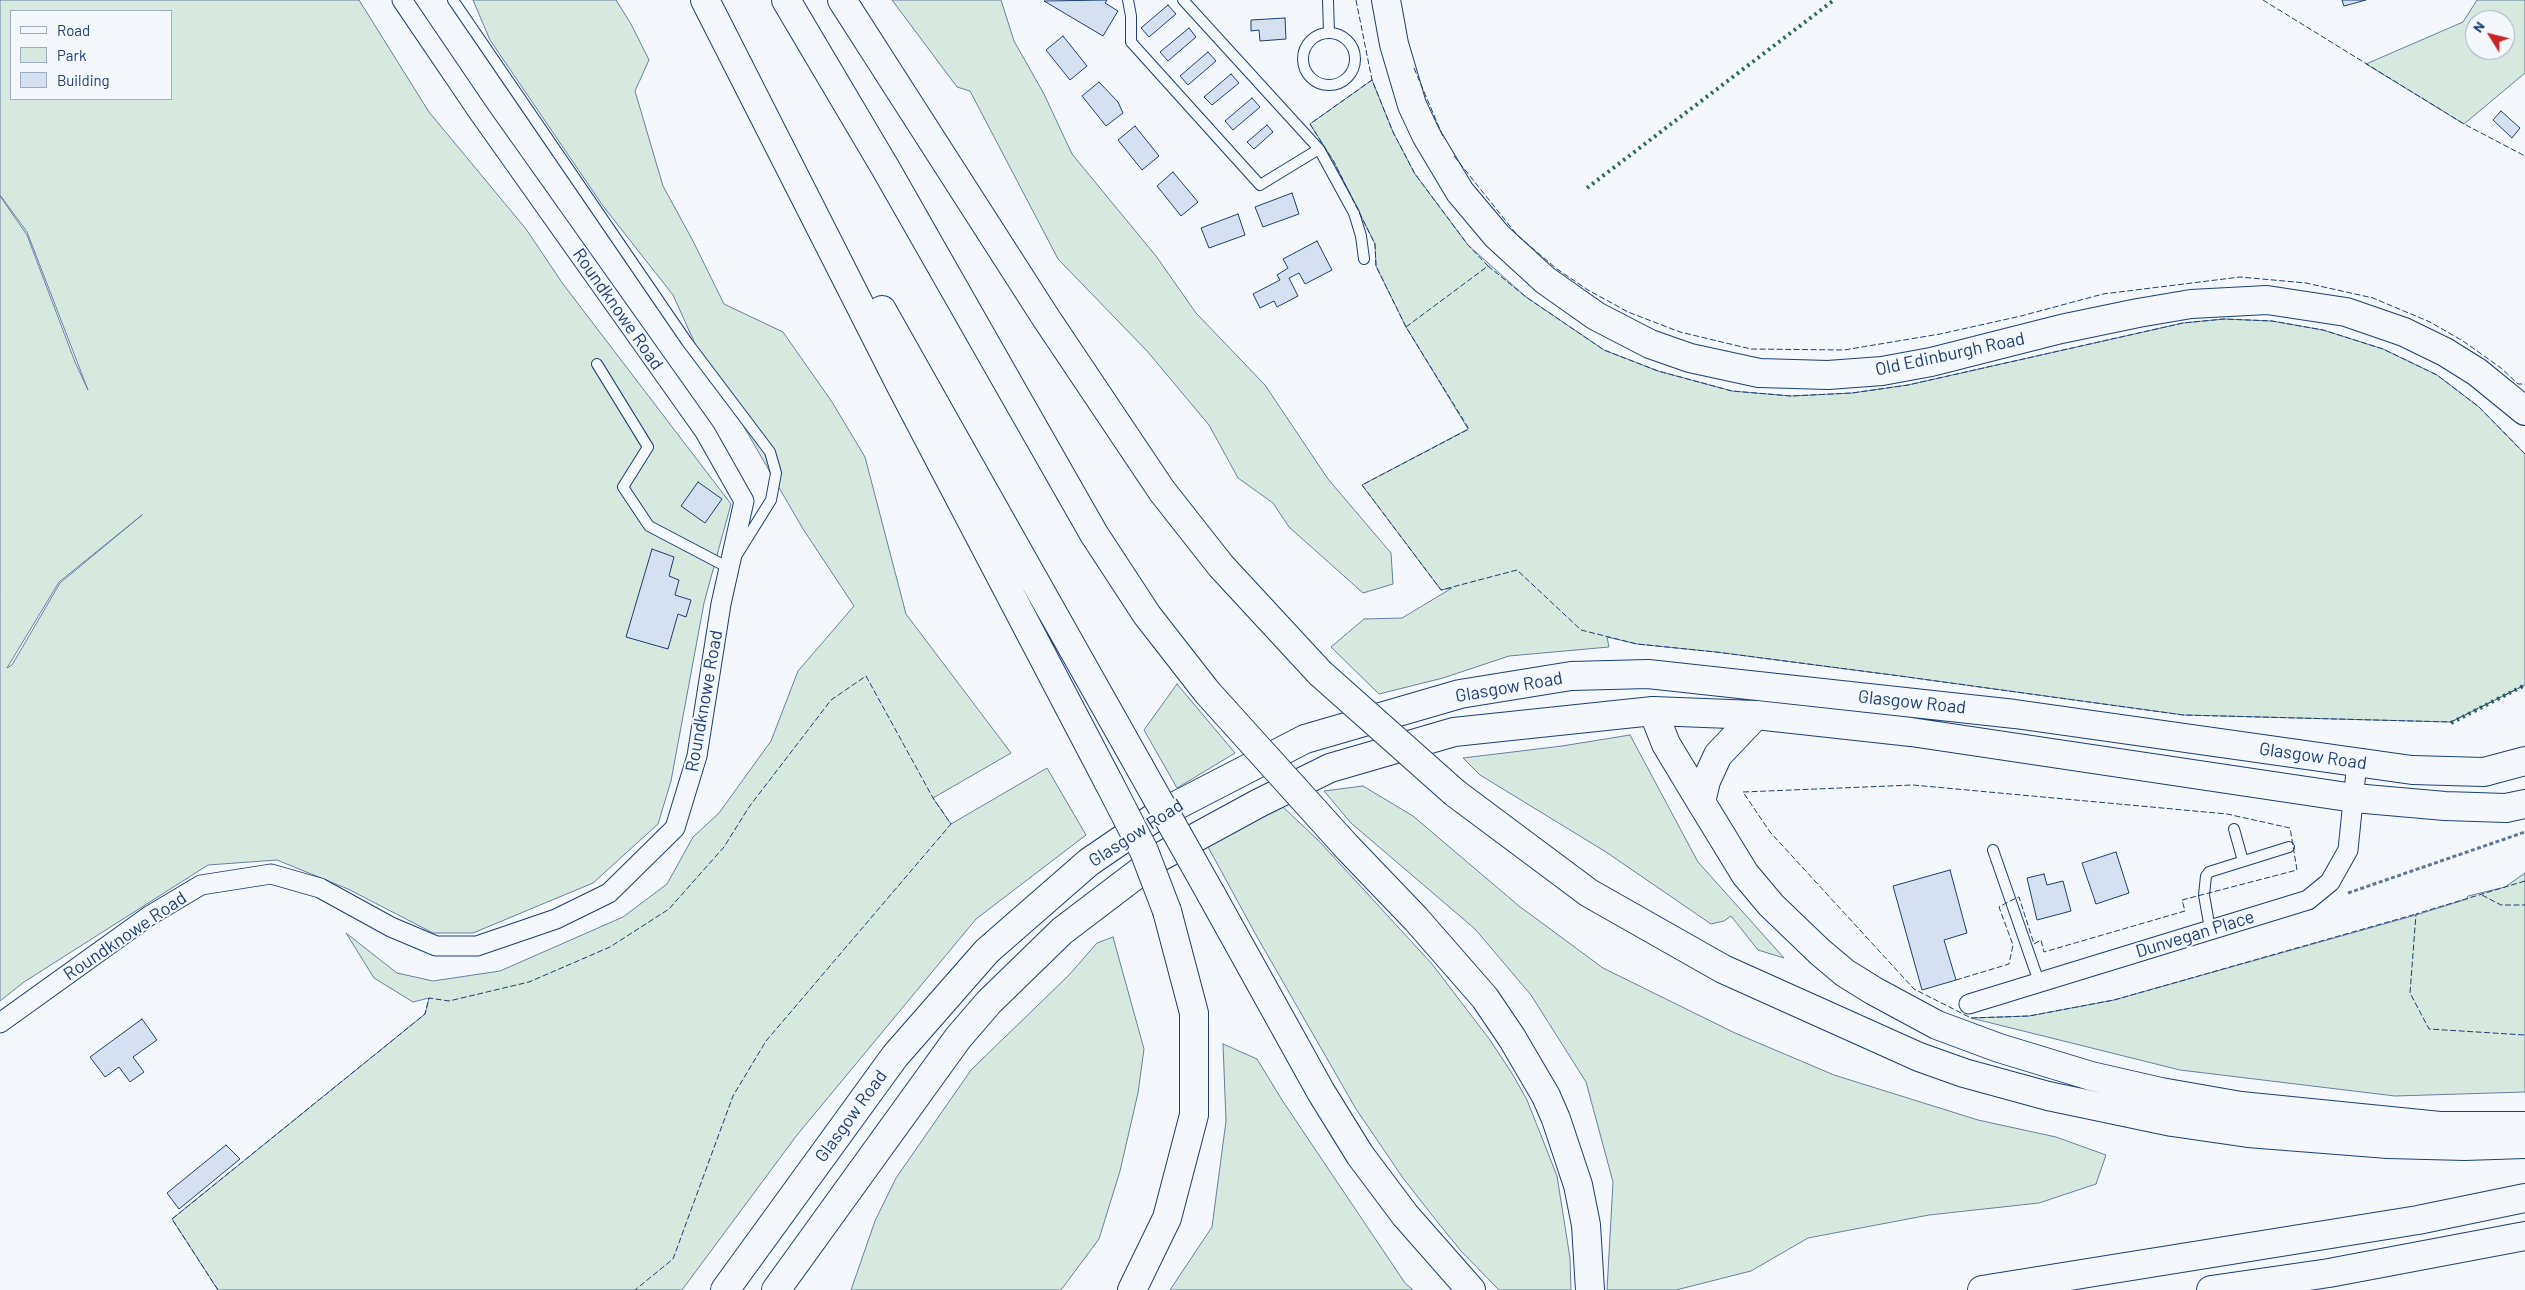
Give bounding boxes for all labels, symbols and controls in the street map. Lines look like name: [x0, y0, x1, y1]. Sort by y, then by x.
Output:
legend: [10, 10, 172, 100]
north arrow: [2465, 10, 2515, 60]
text: N: [2469, 18, 2488, 35]
text: Road: [57, 21, 90, 39]
text: Park: [57, 46, 86, 64]
text: Building: [57, 71, 110, 89]
street label: Roundknowe Road: [568, 244, 668, 374]
street label: Old Edinburgh Road: [1873, 328, 2027, 380]
street label: Roundknowe Road: [681, 628, 727, 774]
street label: Glasgow Road: [1454, 667, 1564, 707]
street label: Glasgow Road: [1857, 686, 1967, 718]
street label: Glasgow Road: [2258, 738, 2368, 774]
street label: Glasgow Road: [1085, 794, 1187, 872]
street label: Roundknowe Road: [59, 887, 191, 985]
street label: Dunvegan Place: [2133, 906, 2257, 962]
street label: Glasgow Road: [810, 1066, 892, 1166]

